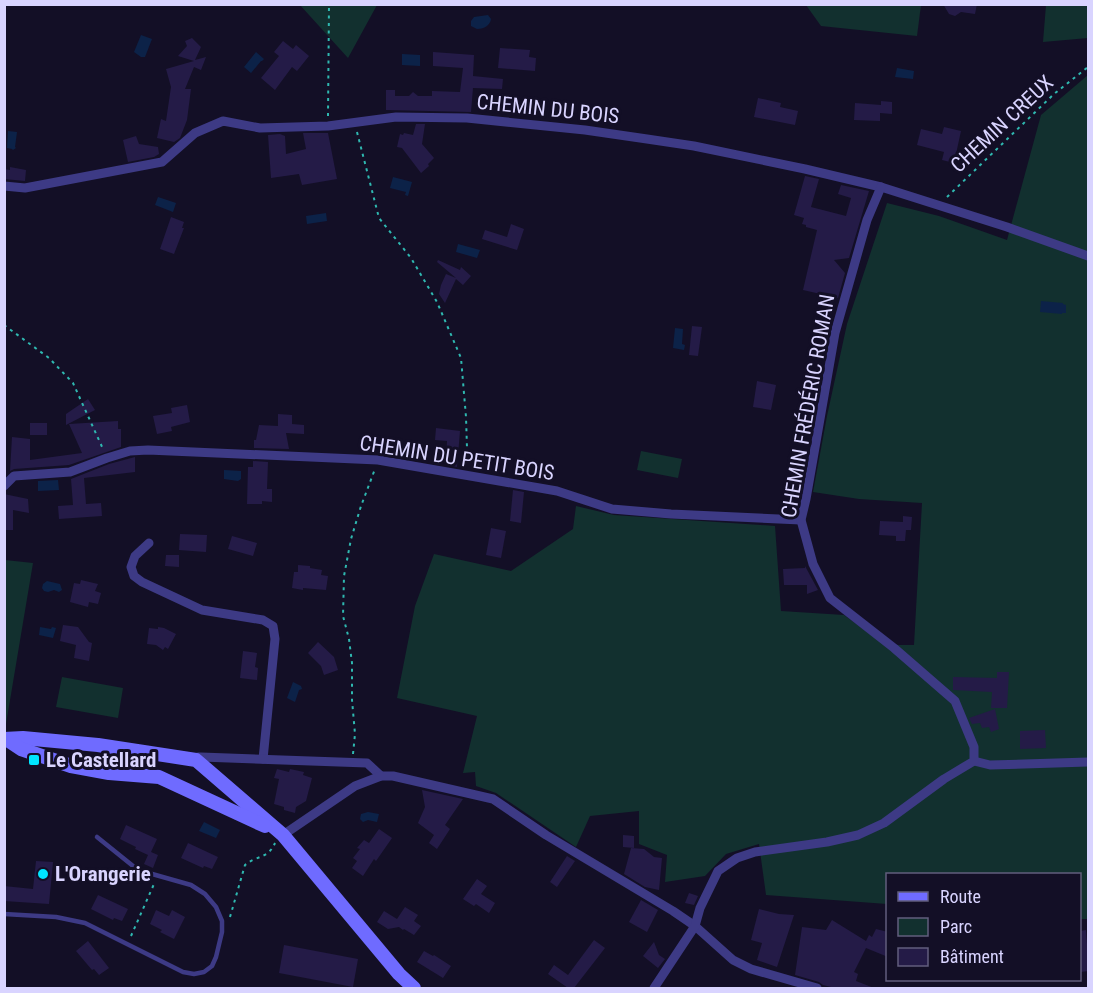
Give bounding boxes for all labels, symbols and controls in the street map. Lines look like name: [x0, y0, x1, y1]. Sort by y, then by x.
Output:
street label: CHEMIN CREUX: [946, 70, 1058, 178]
street label: CHEMIN DU BOIS: [476, 90, 621, 128]
street label: CHEMIN FRÉDÉRIC ROMAN: [777, 292, 839, 520]
street label: CHEMIN DU PETIT BOIS: [358, 431, 556, 485]
place label: Le Castellard: [46, 748, 156, 772]
marker: Le Castellard: [27, 753, 41, 767]
place label: L'Orangerie: [55, 862, 151, 886]
marker: L'Orangerie: [36, 867, 50, 881]
legend: [886, 873, 1081, 981]
text: Route: [940, 886, 981, 907]
text: Parc: [940, 916, 972, 937]
text: Bâtiment: [940, 946, 1004, 967]

